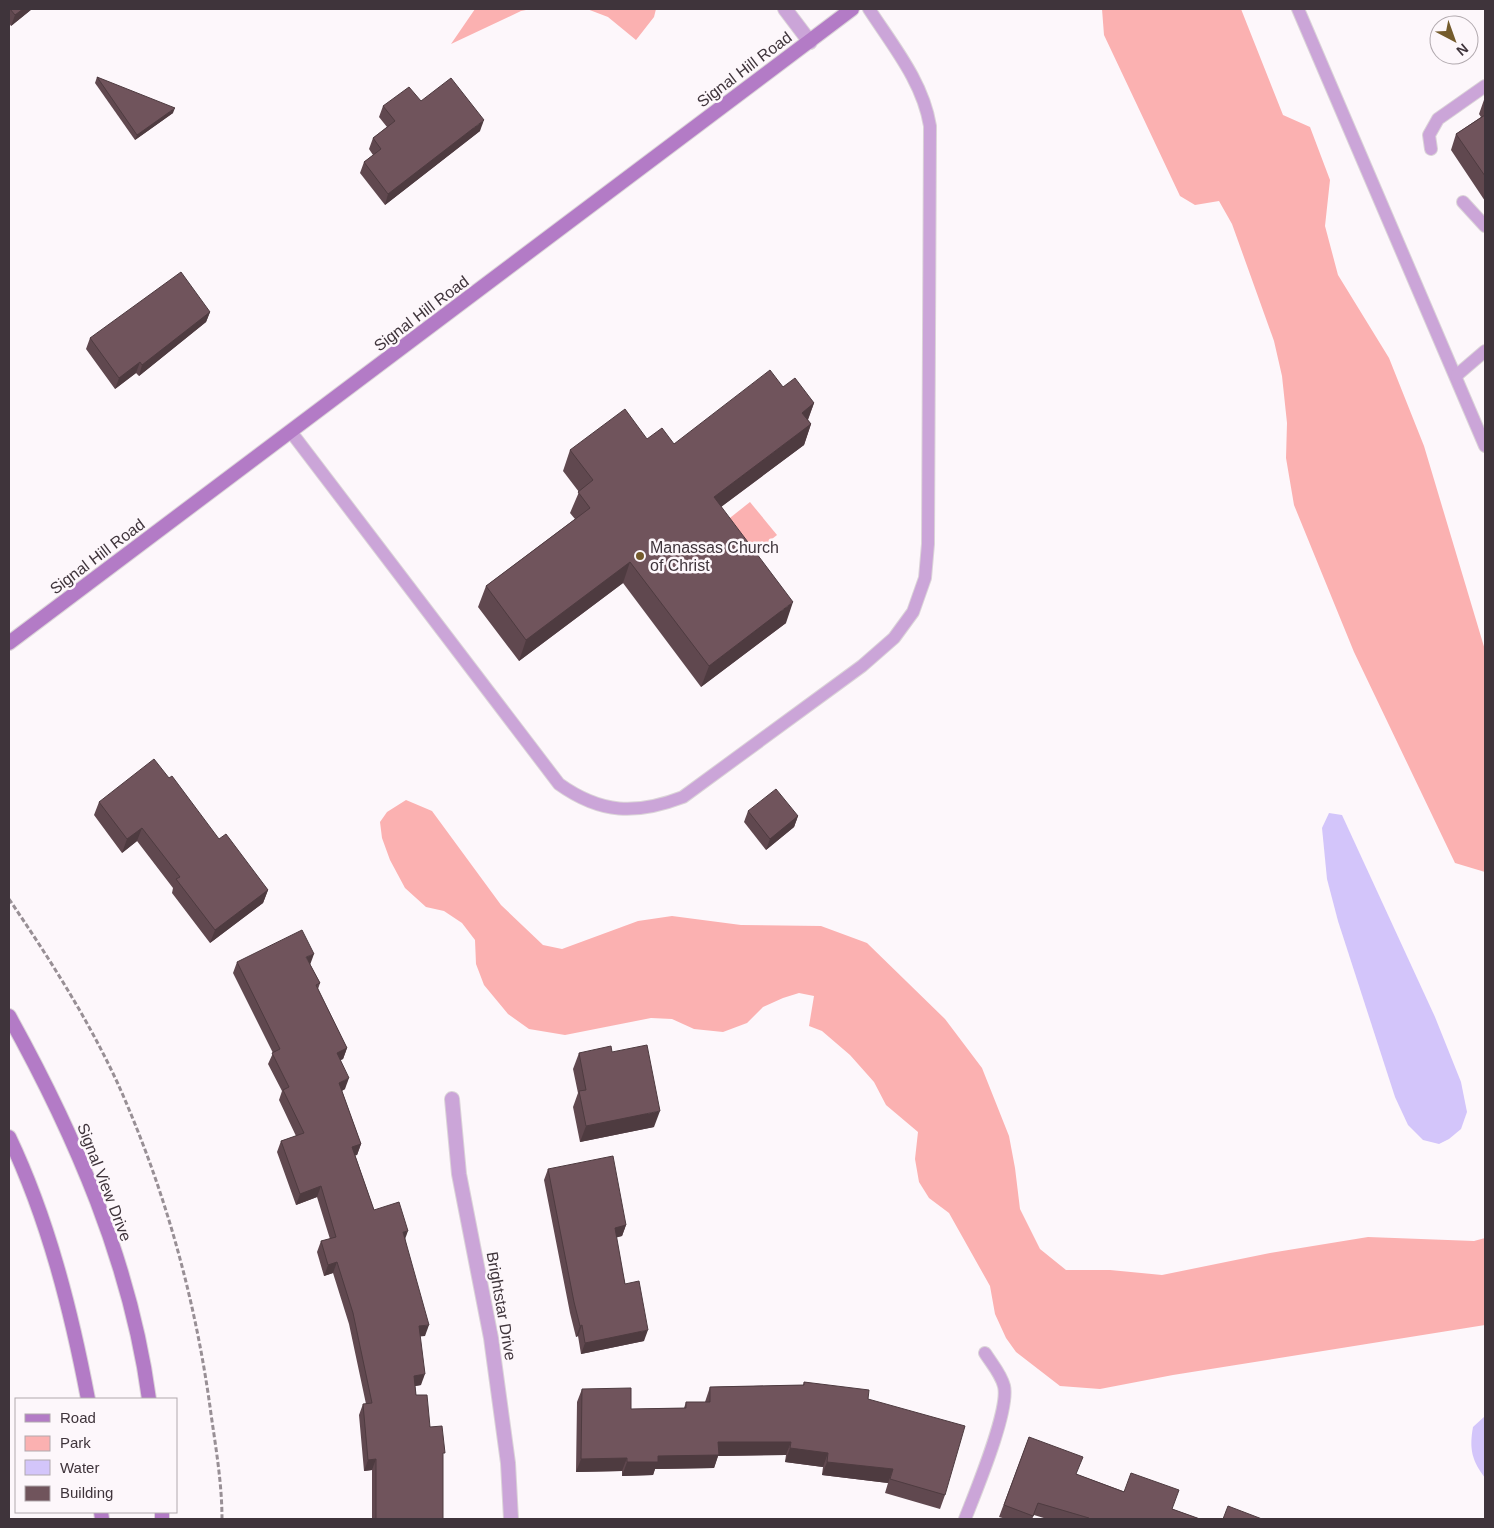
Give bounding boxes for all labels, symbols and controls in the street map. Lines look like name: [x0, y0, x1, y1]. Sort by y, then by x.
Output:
north arrow: [1429, 15, 1479, 65]
street label: Signal Hill Road: [694, 28, 795, 110]
text: N: [1453, 40, 1472, 59]
street label: Signal Hill Road: [371, 272, 472, 354]
street label: Signal Hill Road: [47, 515, 148, 597]
place label: Manassas Church of Christ: [650, 539, 779, 574]
marker: Manassas Church of Christ: [634, 550, 646, 562]
street label: Signal View Drive: [74, 1121, 135, 1244]
street label: Brightstar Drive: [484, 1250, 519, 1362]
legend: [15, 1398, 178, 1513]
text: Road: [60, 1409, 96, 1426]
text: Park: [60, 1434, 91, 1451]
text: Water: [60, 1459, 99, 1476]
text: Building: [60, 1484, 113, 1501]

